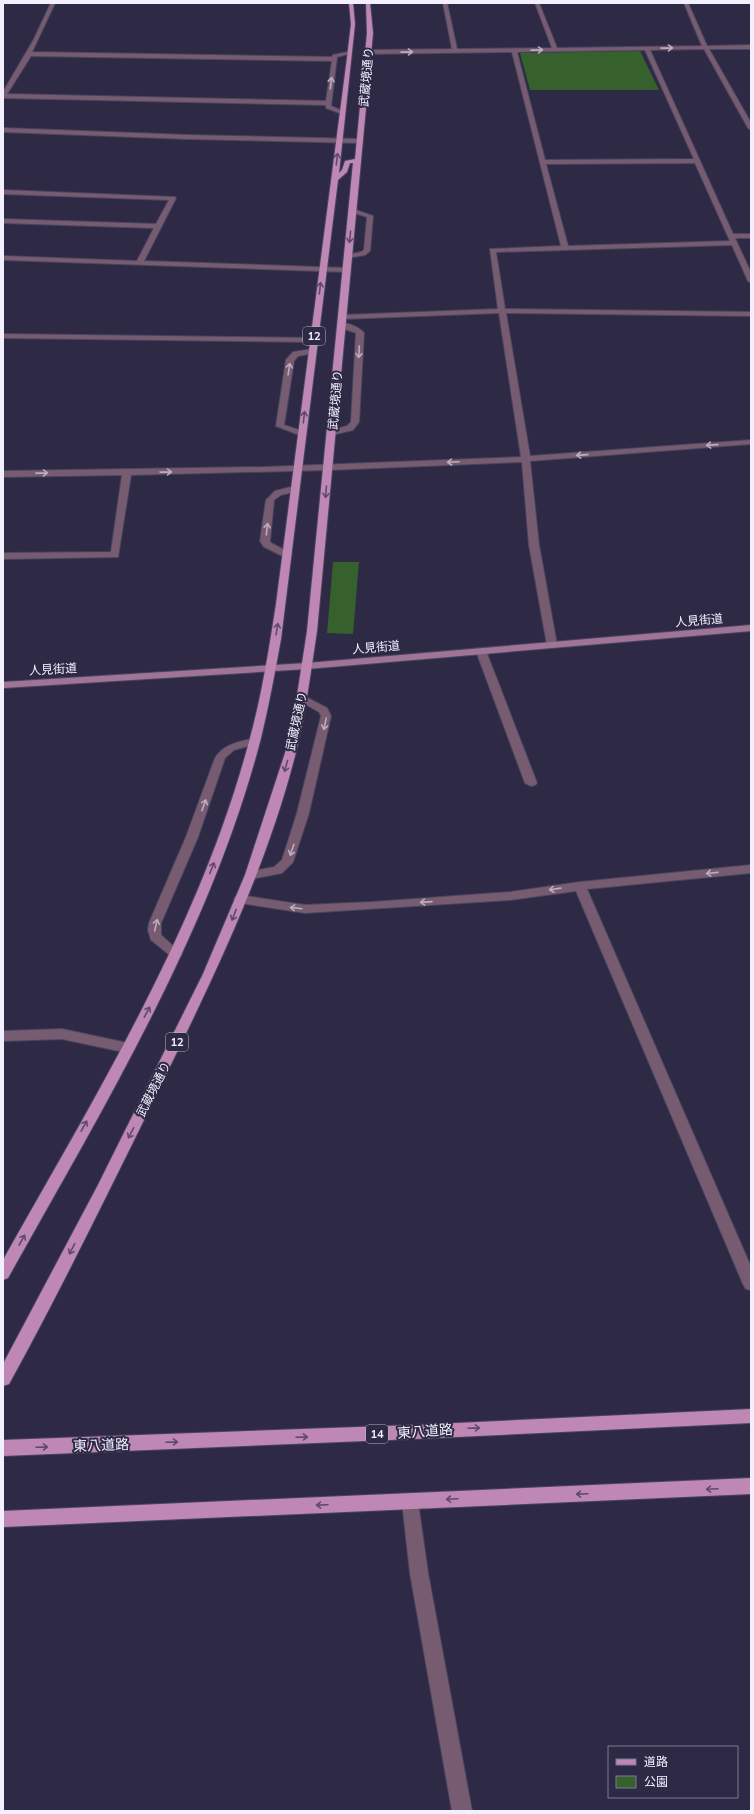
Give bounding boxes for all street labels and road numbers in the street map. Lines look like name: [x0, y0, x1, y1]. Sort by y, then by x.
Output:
street label: 武蔵境通り: [356, 46, 376, 108]
road number: 12: [303, 327, 325, 345]
street label: 武蔵境通り: [325, 369, 345, 431]
street label: 人見街道: [674, 610, 724, 630]
street label: 人見街道: [351, 637, 401, 657]
street label: 人見街道: [29, 660, 77, 678]
street label: 武蔵境通り: [282, 690, 310, 752]
road number: 12: [166, 1033, 188, 1051]
street label: 武蔵境通り: [133, 1059, 173, 1119]
street label: 東八道路: [396, 1420, 454, 1442]
road number: 14: [366, 1425, 388, 1443]
street label: 東八道路: [73, 1435, 129, 1455]

